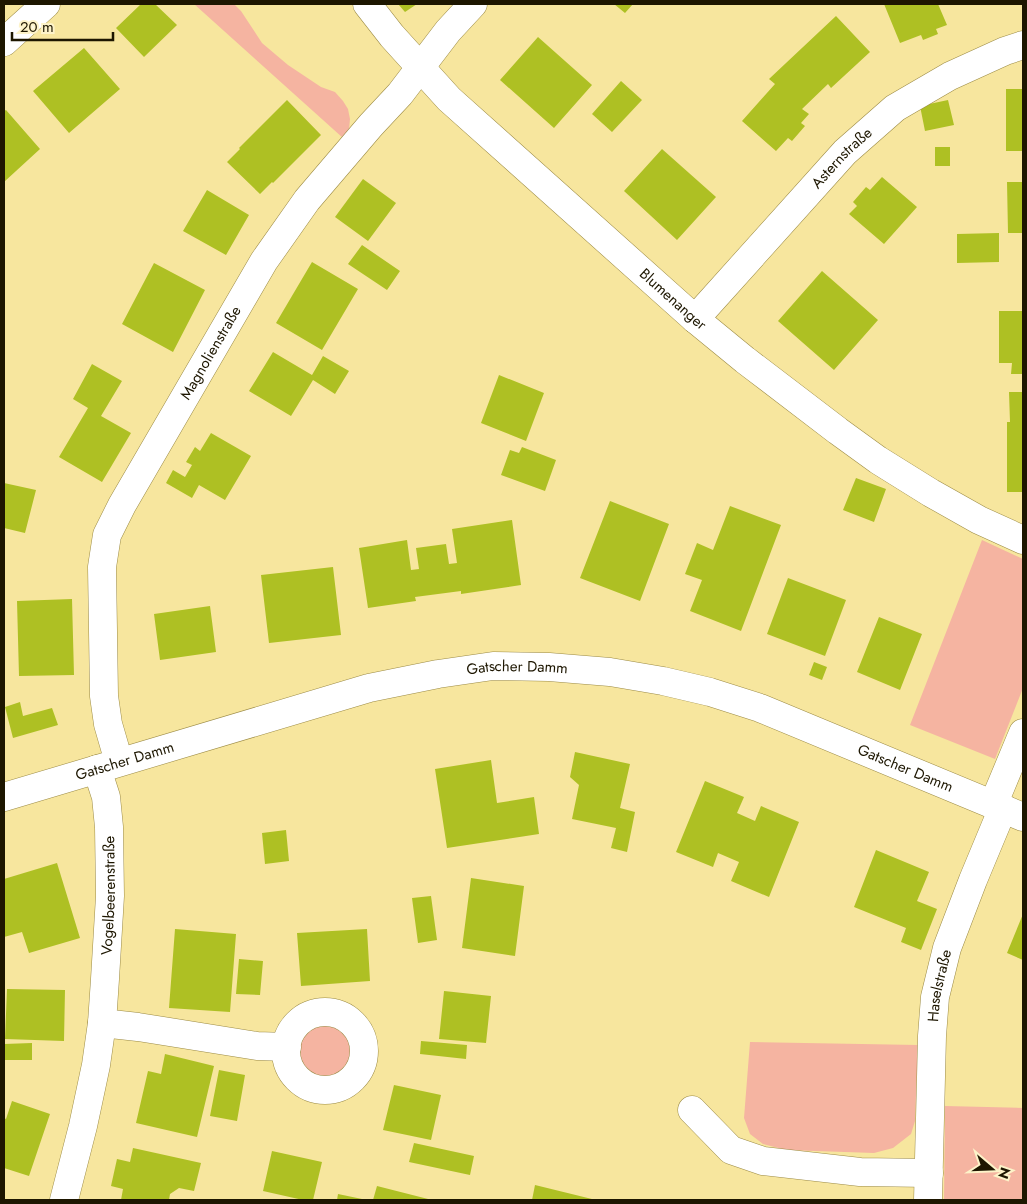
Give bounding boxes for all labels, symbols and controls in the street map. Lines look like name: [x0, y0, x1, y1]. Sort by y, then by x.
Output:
scale bar: [12, 10, 114, 42]
text: 20 m: [20, 16, 54, 38]
street label: Asternstraße: [806, 122, 877, 193]
street label: Blumenanger: [634, 263, 712, 336]
street label: Magnolienstraße: [175, 301, 247, 404]
street label: Gatscher Damm: [465, 655, 569, 681]
street label: Gatscher Damm: [73, 736, 177, 786]
street label: Gatscher Damm: [854, 739, 957, 798]
street label: Vogelbeerenstraße: [95, 835, 121, 956]
street label: Haselstraße: [922, 947, 957, 1023]
north arrow: [967, 1144, 1017, 1194]
text: N: [993, 1165, 1016, 1182]

